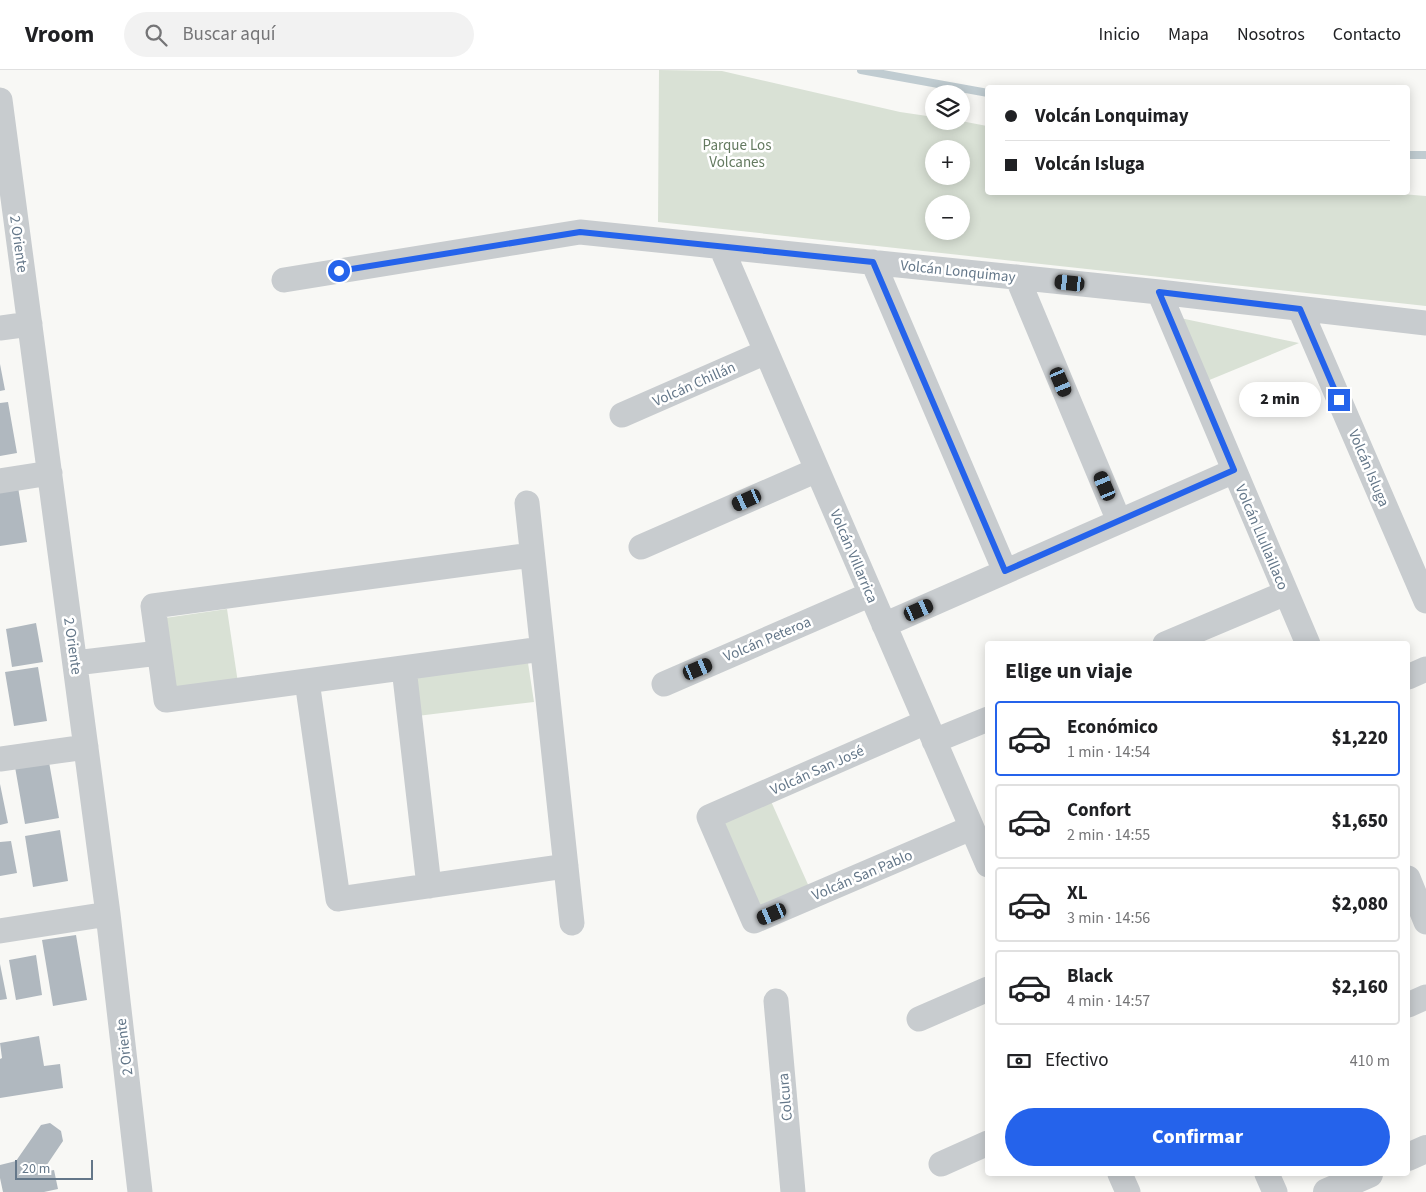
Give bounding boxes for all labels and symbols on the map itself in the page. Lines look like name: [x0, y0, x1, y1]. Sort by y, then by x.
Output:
park label: Parque Los Volcanes: [703, 135, 771, 173]
street label: 2 Oriente: [4, 214, 33, 274]
street label: Volcán Lonquimay: [899, 255, 1017, 288]
route start: [328, 260, 350, 282]
car: [1054, 274, 1085, 292]
street label: Volcán Chillán: [649, 357, 739, 412]
car: [1048, 365, 1073, 399]
callout: 2 min: [1239, 382, 1322, 418]
route end: [1328, 389, 1350, 411]
street label: Volcán Isluga: [1343, 426, 1394, 510]
car: [1092, 469, 1117, 503]
street label: Volcán Llullaillaco: [1230, 481, 1293, 593]
car: [730, 487, 763, 513]
street label: Volcán Villarrica: [824, 506, 883, 606]
car: [902, 597, 935, 623]
street label: Volcán Peteroa: [720, 612, 814, 667]
street label: 2 Oriente: [58, 616, 87, 676]
car: [681, 656, 714, 682]
street label: Volcán San José: [767, 740, 867, 801]
street label: Volcán San Pablo: [809, 845, 916, 906]
car: [755, 901, 788, 927]
street label: 2 Oriente: [111, 1017, 138, 1077]
street label: Colcura: [773, 1072, 798, 1122]
scale bar: [15, 1157, 92, 1180]

